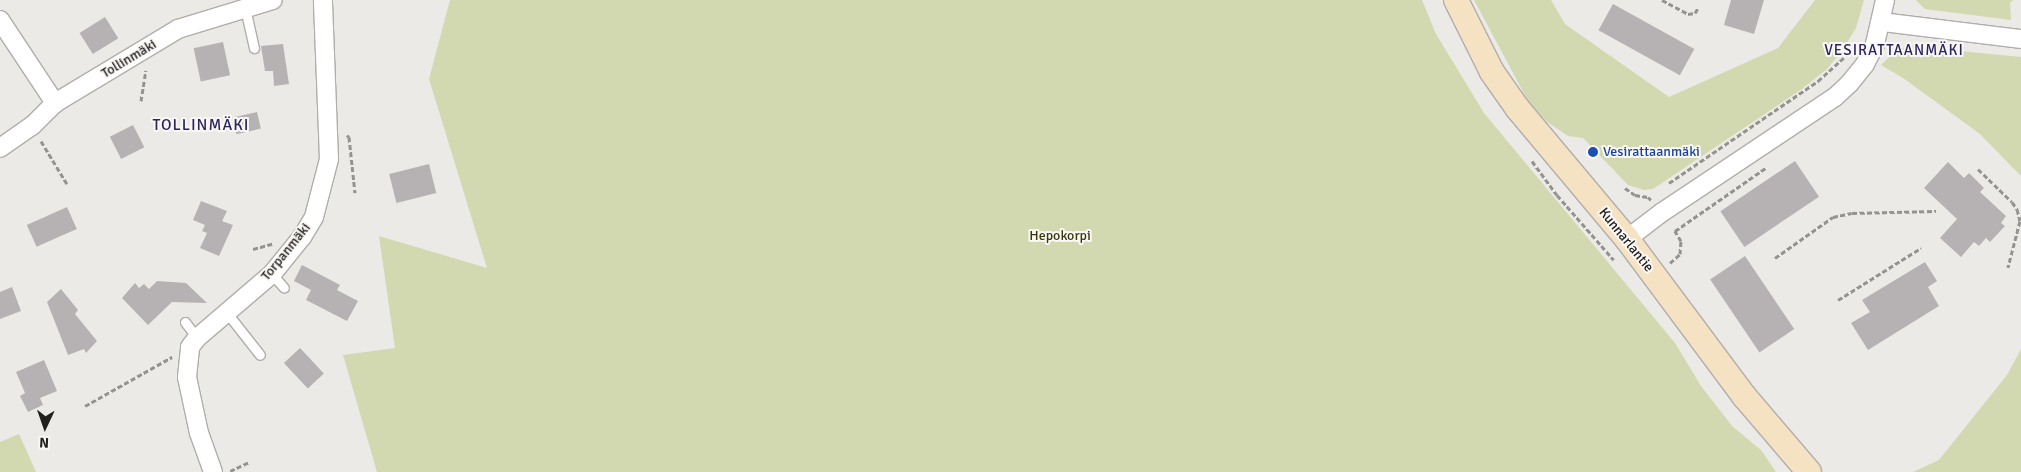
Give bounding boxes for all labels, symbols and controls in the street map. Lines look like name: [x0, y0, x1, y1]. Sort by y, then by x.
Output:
street label: Tollinmäki: [98, 36, 160, 82]
district label: VESIRATTAANMÄKI: [1822, 42, 1966, 60]
district label: TOLLINMÄKI: [151, 115, 251, 135]
place label: Vesirattaanmäki: [1603, 144, 1700, 160]
marker: Vesirattaanmäki: [1587, 146, 1599, 158]
street label: Kunnarlantie: [1595, 204, 1657, 276]
street label: Torpanmäki: [258, 220, 314, 284]
park label: Hepokorpi: [1029, 228, 1091, 244]
north arrow: [20, 402, 70, 452]
text: N: [39, 434, 50, 451]

